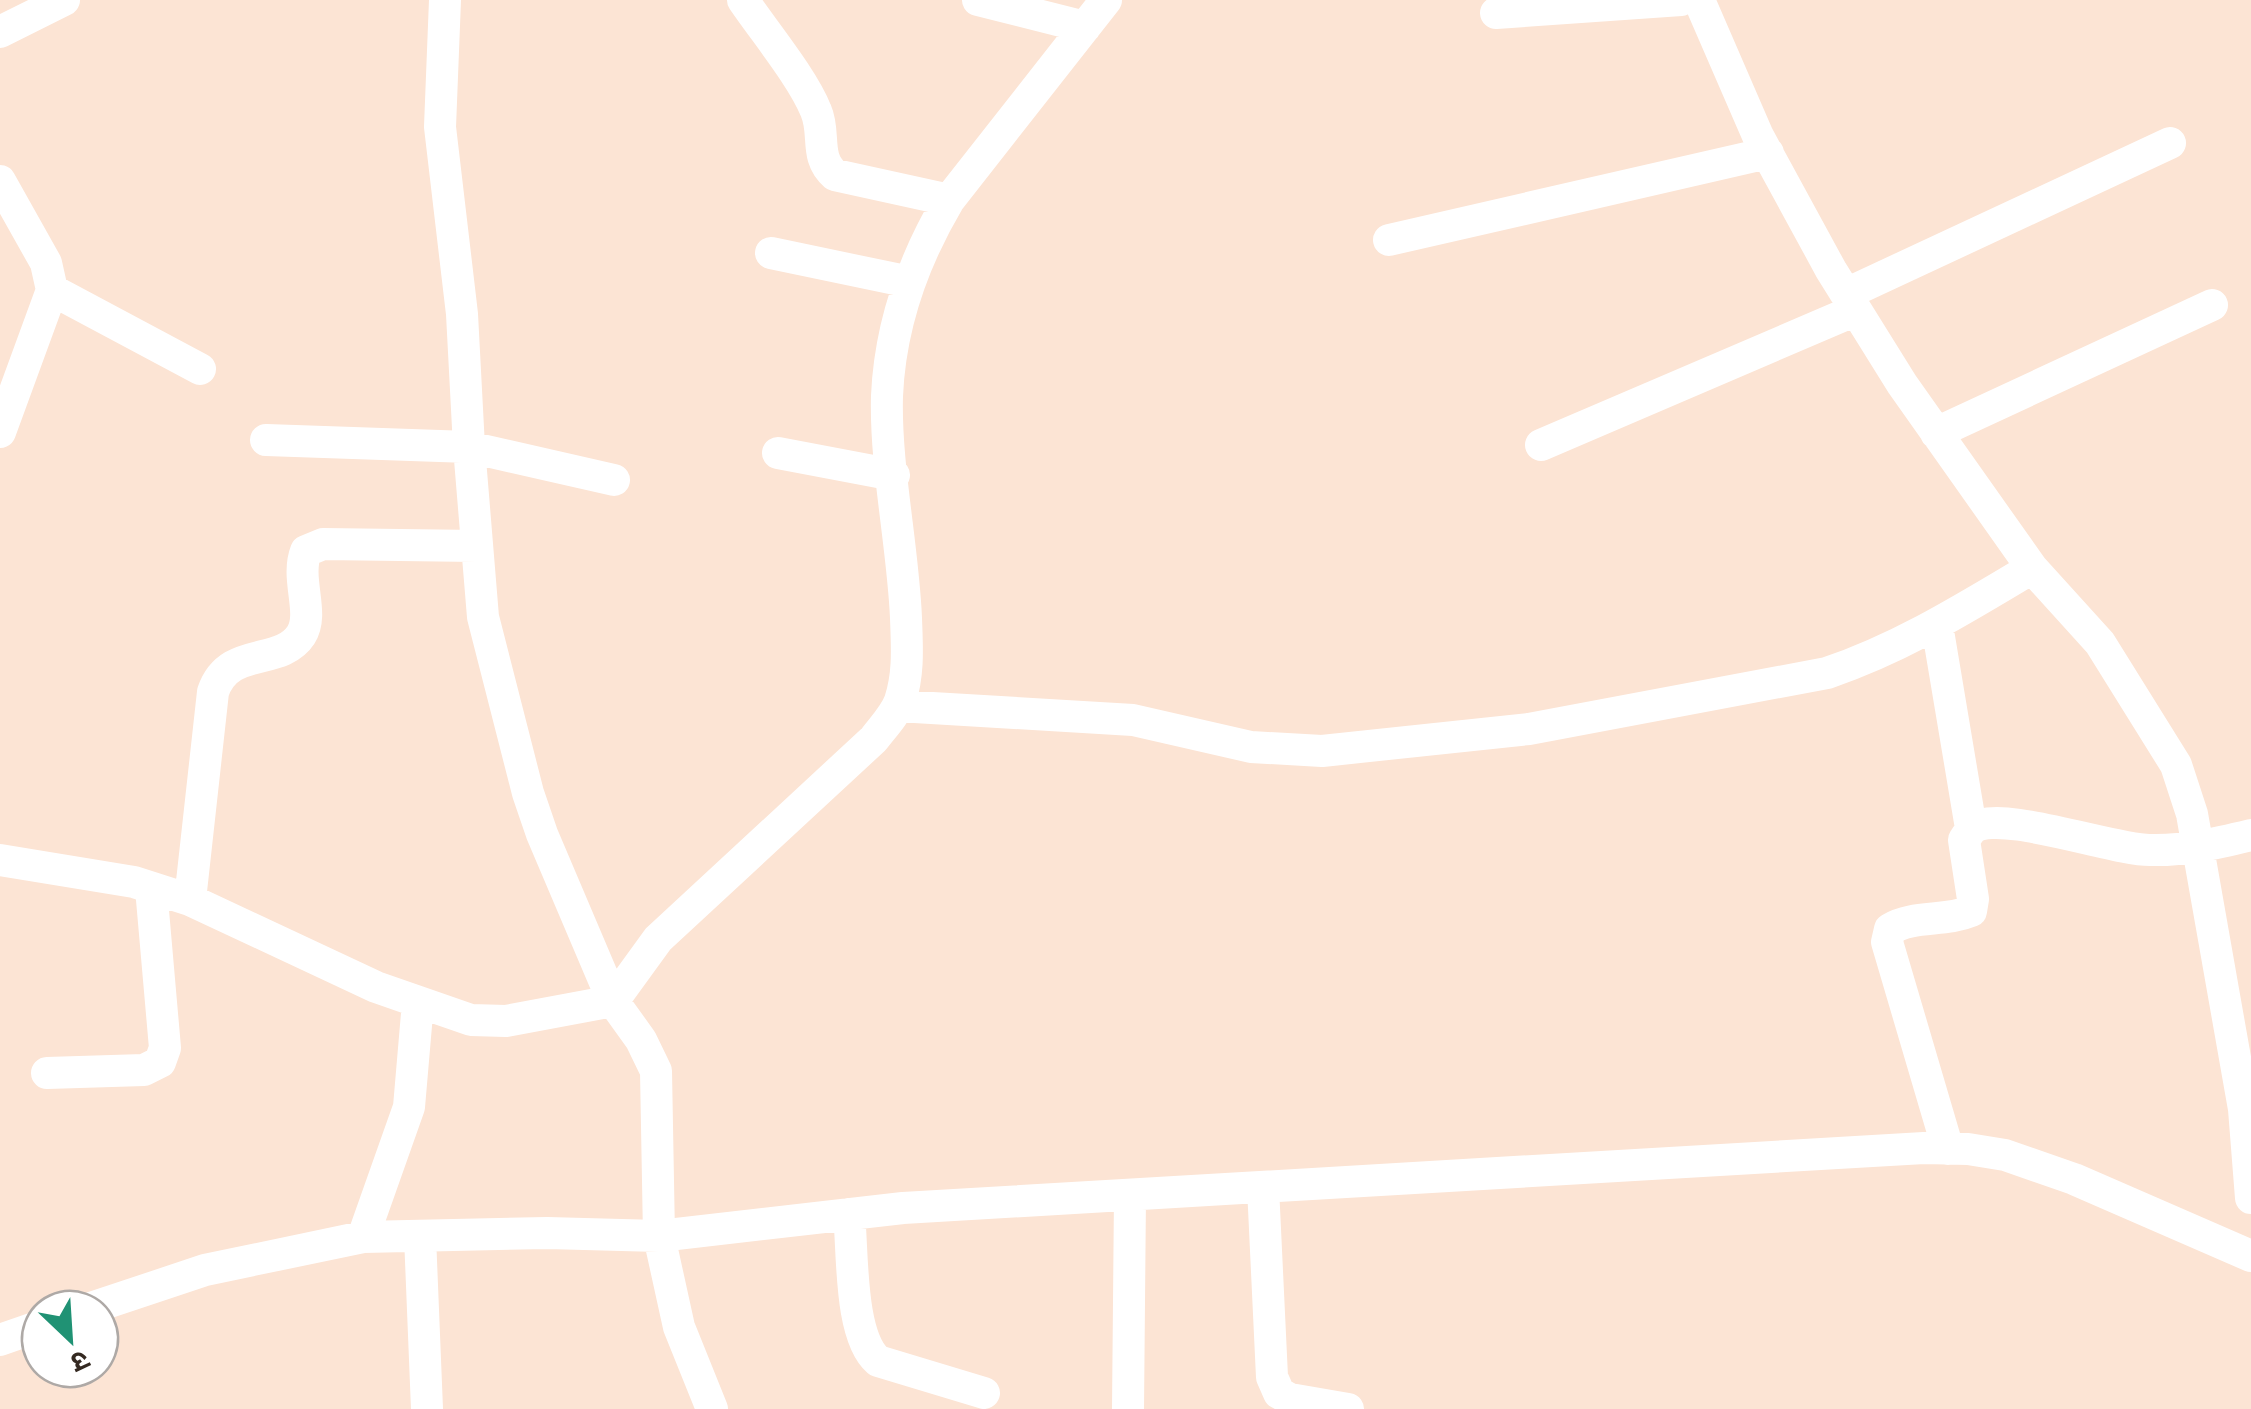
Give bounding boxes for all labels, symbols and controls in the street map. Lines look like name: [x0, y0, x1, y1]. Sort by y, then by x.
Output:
north arrow: [20, 1289, 120, 1389]
text: उ: [65, 1343, 95, 1380]

